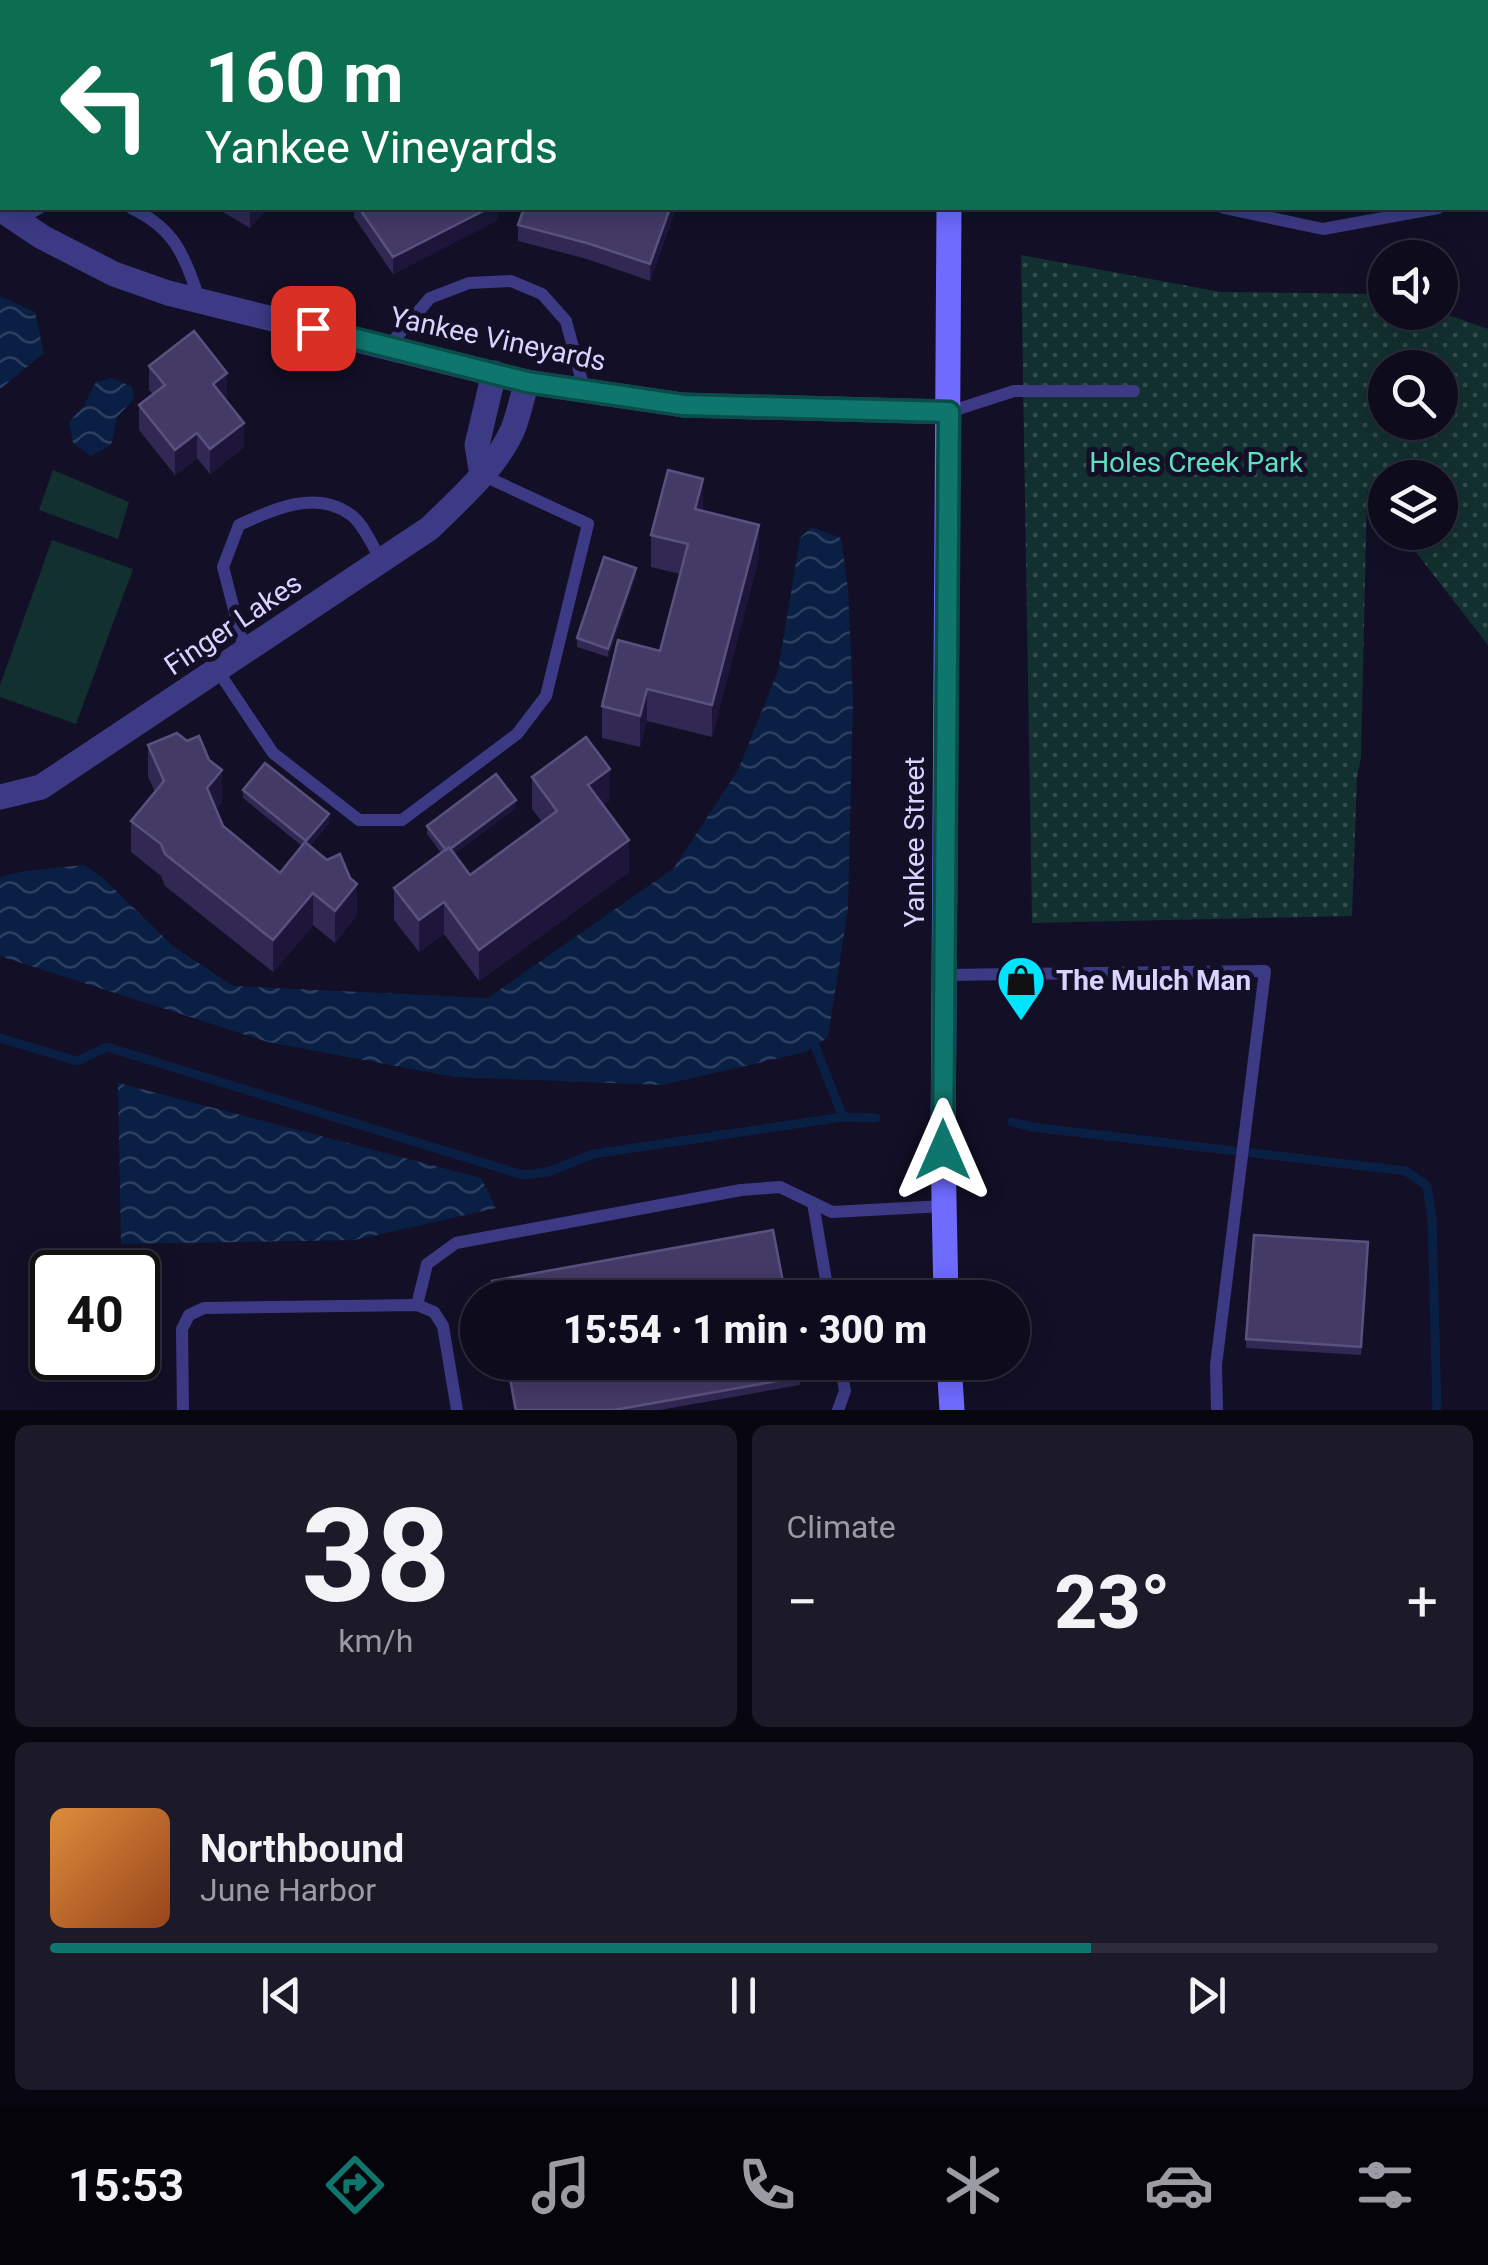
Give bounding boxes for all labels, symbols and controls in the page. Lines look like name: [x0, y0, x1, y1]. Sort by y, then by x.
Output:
text: 160 m: [205, 37, 404, 119]
icon: left: [40, 40, 170, 170]
text: Yankee Vineyards: [205, 121, 558, 174]
map controls: [1368, 240, 1458, 550]
button: sound: [1368, 240, 1458, 330]
pin: [271, 286, 356, 371]
street label: Yankee Vineyards: [387, 300, 609, 378]
icon: arrive: [286, 301, 341, 356]
button: search: [1368, 350, 1458, 440]
park label: Holes Creek Park: [1089, 446, 1304, 479]
button: layers: [1368, 460, 1458, 550]
street label: Finger Lakes: [158, 566, 308, 682]
street label: Yankee Street: [898, 757, 931, 927]
shop icon: The Mulch Man: [995, 954, 1047, 1022]
place label: The Mulch Man: [1056, 964, 1251, 997]
position arrow: [891, 1098, 995, 1202]
speed limit sign: 40: [30, 1250, 160, 1380]
text: 15:54 · 1 min · 300 m: [563, 1308, 927, 1352]
text: 38: [301, 1480, 450, 1633]
text: Climate: [787, 1508, 896, 1546]
text: 23°: [1054, 1558, 1170, 1646]
text: −: [787, 1570, 818, 1634]
text: +: [1407, 1570, 1438, 1634]
text: km/h: [338, 1622, 413, 1660]
text: Northbound: [200, 1827, 404, 1871]
text: June Harbor: [200, 1871, 376, 1909]
icon: previous: [254, 1968, 309, 2023]
icon: pause: [716, 1968, 771, 2023]
icon: next: [1179, 1968, 1234, 2023]
icon: directions: [320, 2150, 390, 2220]
icon: music: [526, 2150, 596, 2220]
icon: phone: [732, 2150, 802, 2220]
icon: climate: [938, 2150, 1008, 2220]
icon: car: [1144, 2150, 1214, 2220]
icon: filters: [1350, 2150, 1420, 2220]
text: 15:53: [68, 2159, 184, 2212]

